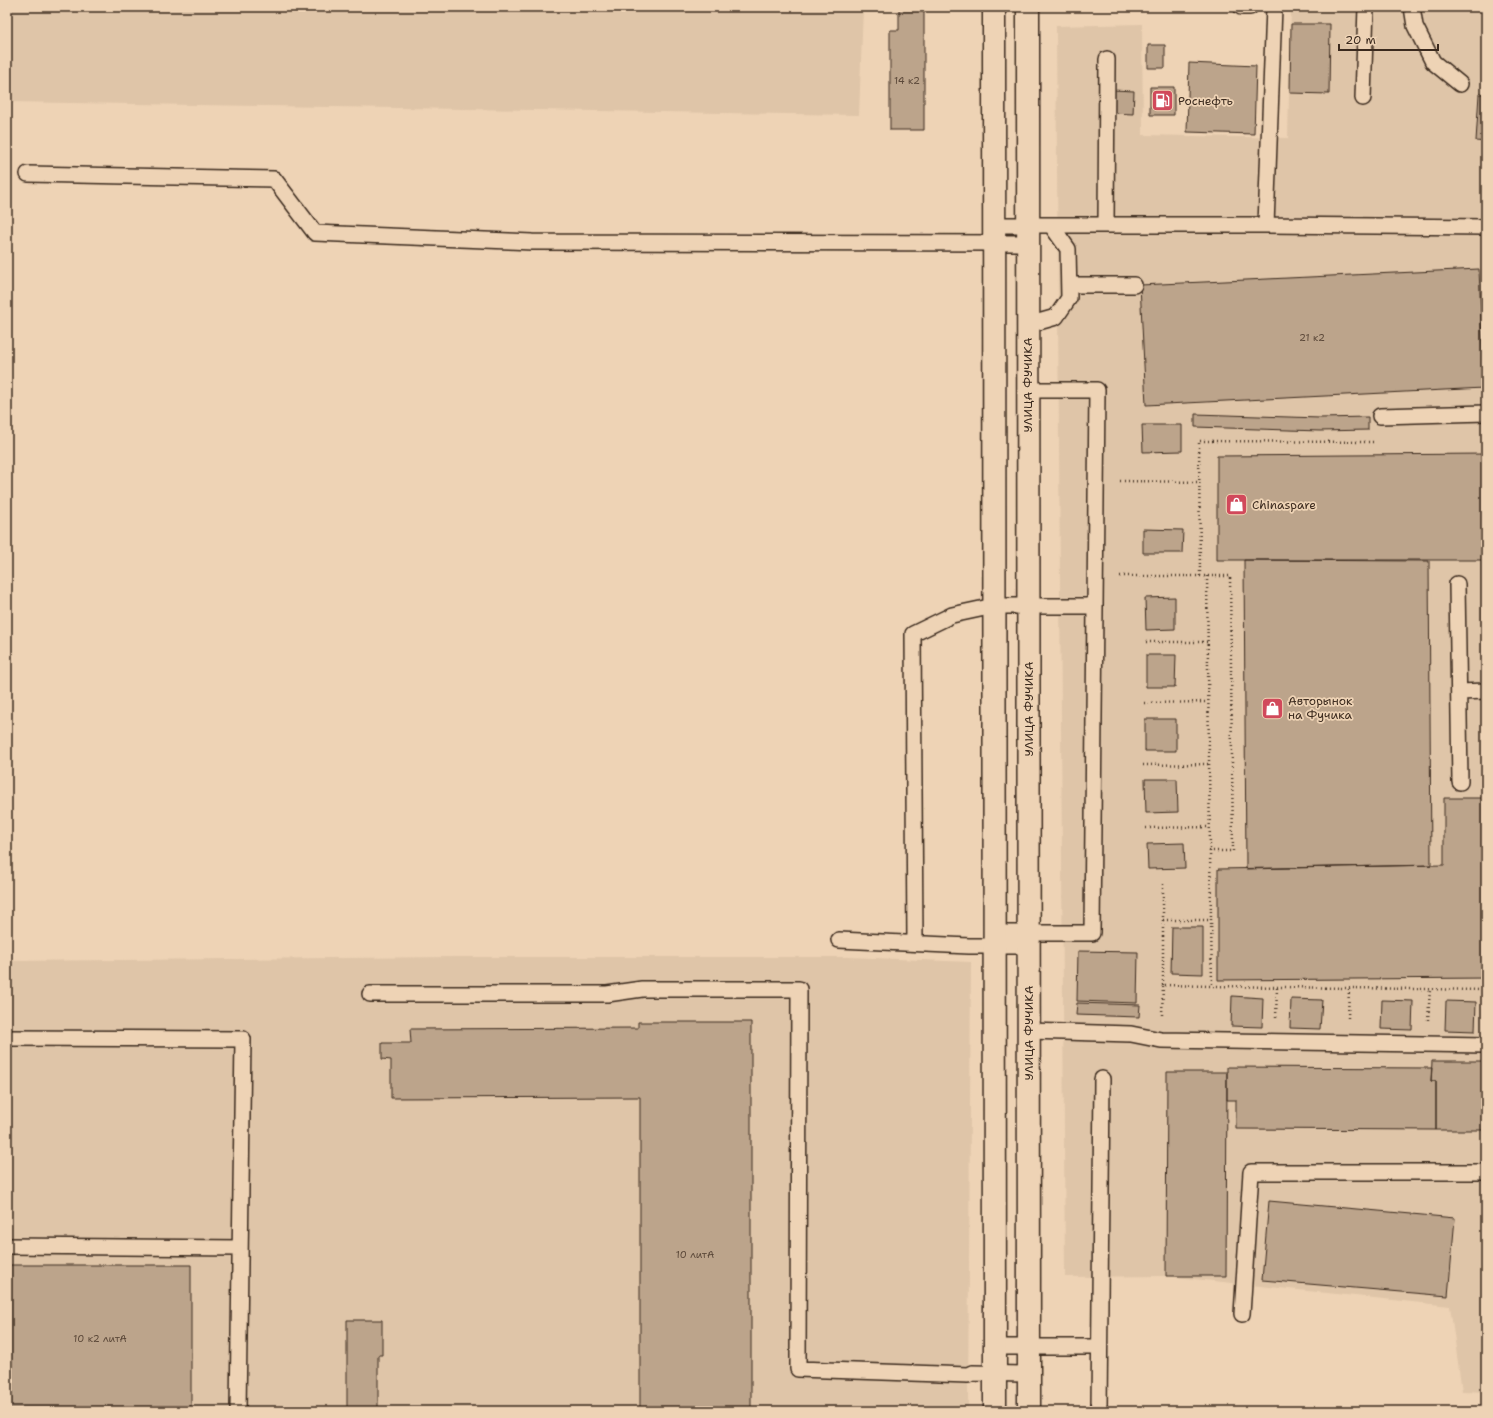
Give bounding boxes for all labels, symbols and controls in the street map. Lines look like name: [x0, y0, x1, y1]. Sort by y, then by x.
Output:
scale bar: [1339, 26, 1438, 52]
text: 20 m: [1345, 32, 1376, 48]
house number: 14 к2: [894, 74, 920, 87]
fuel station icon: Роснефть: [1149, 88, 1175, 114]
place label: Роснефть: [1178, 93, 1233, 109]
house number: 21 к2: [1299, 331, 1325, 344]
street label: УЛИЦА ФУЧИКА: [1020, 337, 1036, 432]
shop icon: Chinaspare: [1224, 492, 1250, 518]
place label: Chinaspare: [1252, 497, 1316, 513]
street label: УЛИЦА ФУЧИКА: [1021, 661, 1037, 756]
place label: Авторынок на Фучика: [1288, 693, 1353, 723]
shop icon: Авторынок на Фучика: [1260, 695, 1286, 721]
street label: УЛИЦА ФУЧИКА: [1021, 985, 1037, 1080]
house number: 10 литA: [676, 1248, 714, 1261]
house number: 10 к2 литА: [73, 1332, 127, 1345]

